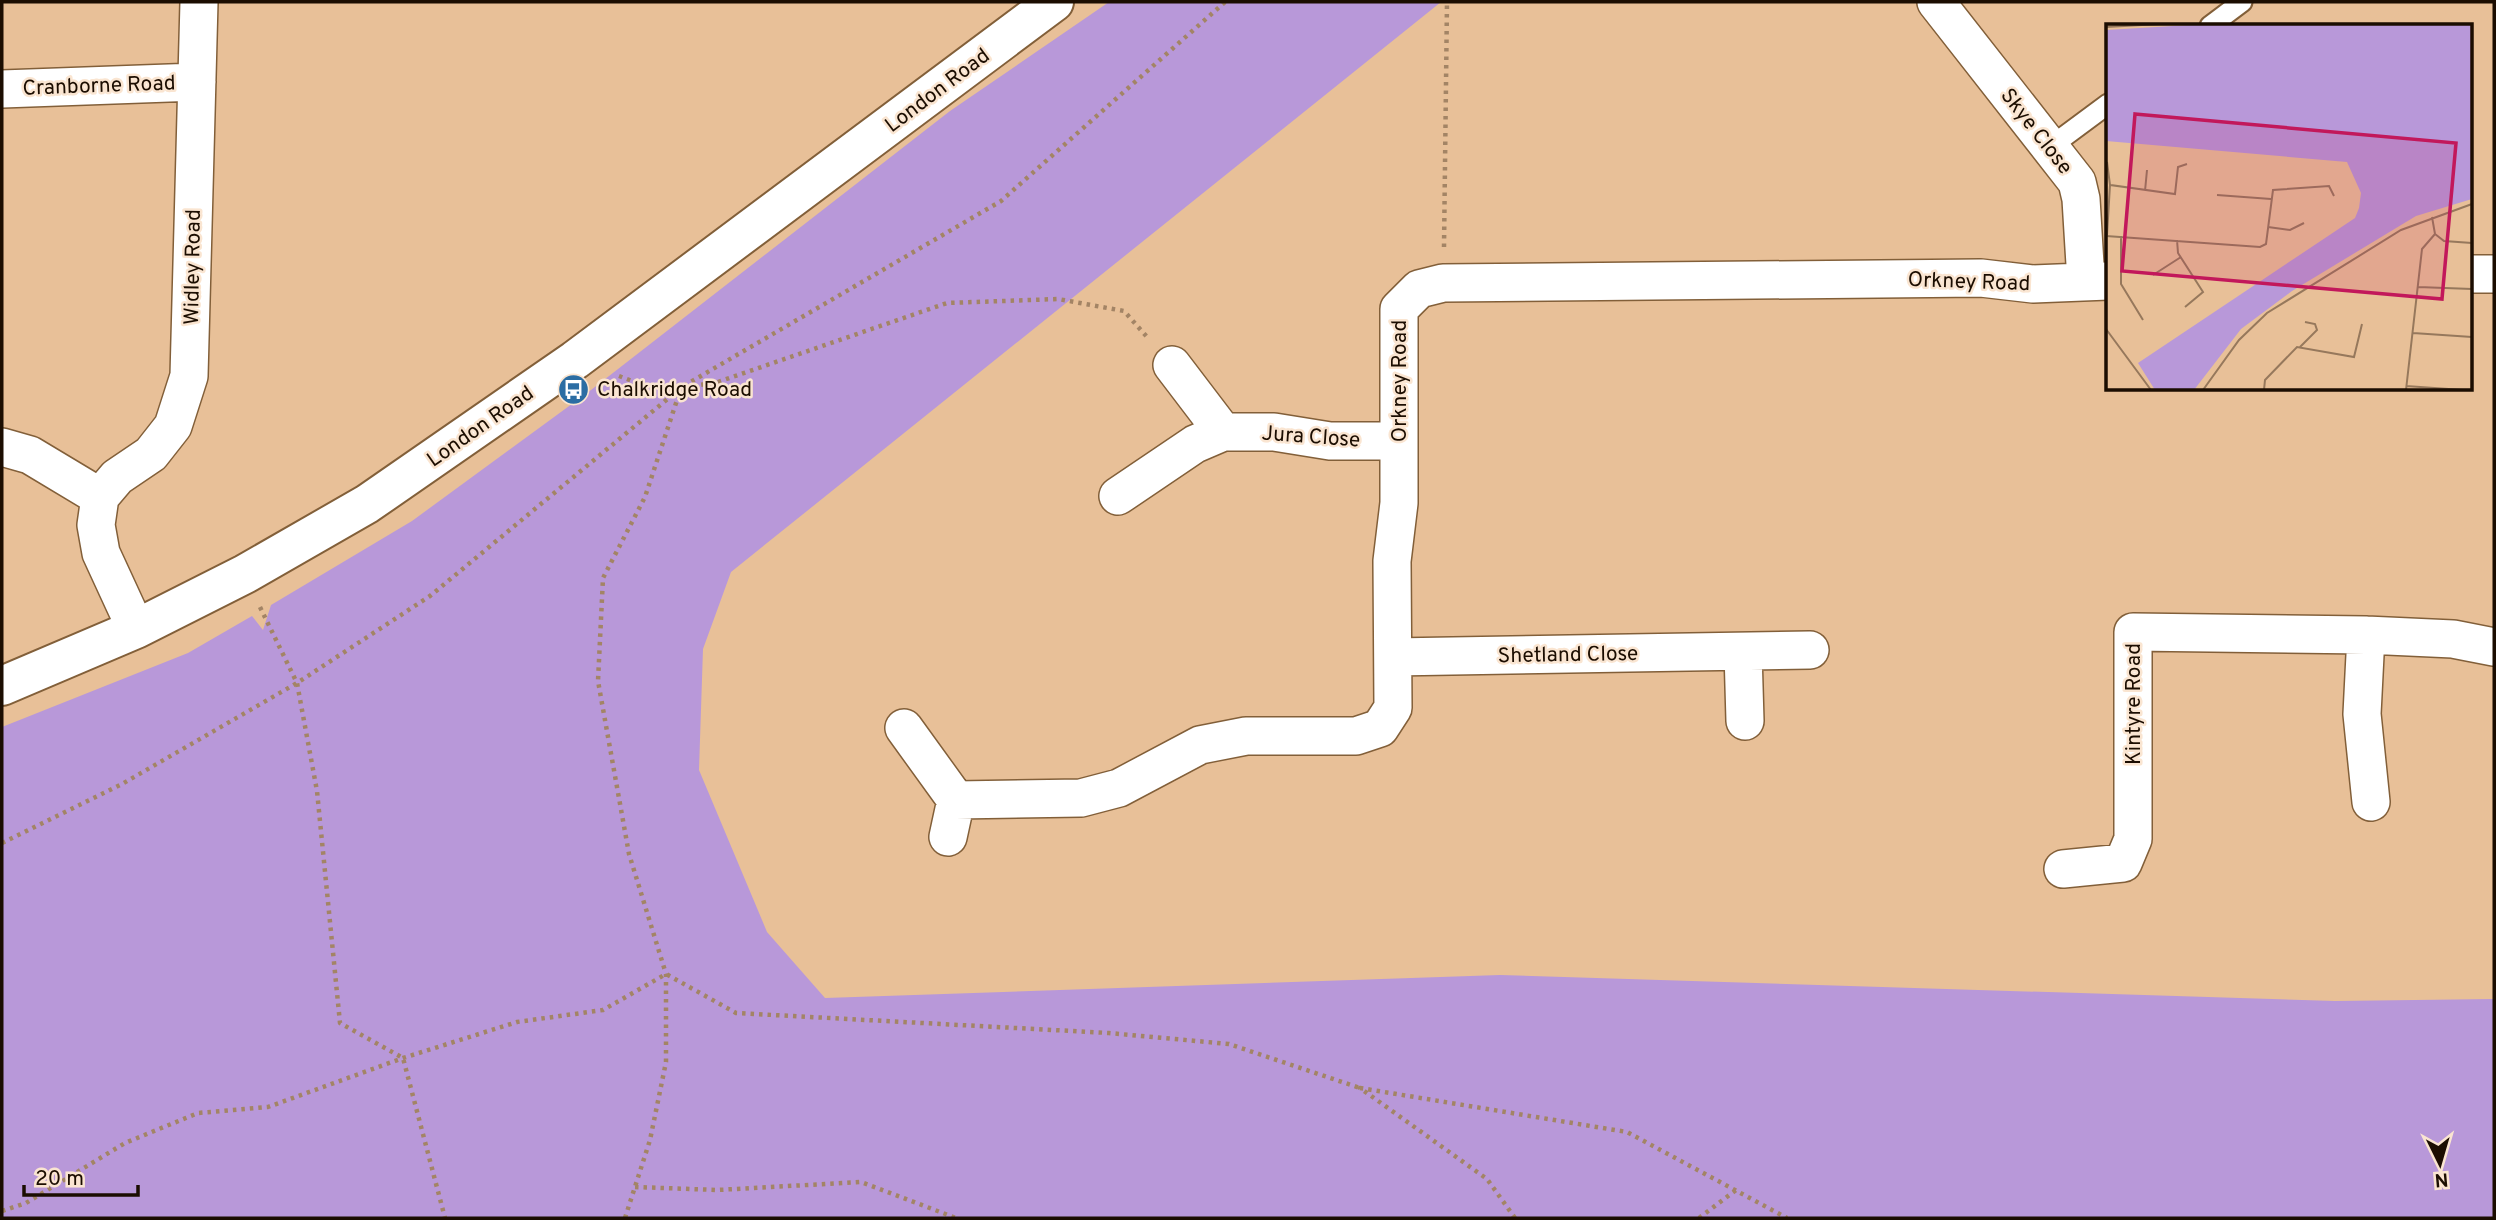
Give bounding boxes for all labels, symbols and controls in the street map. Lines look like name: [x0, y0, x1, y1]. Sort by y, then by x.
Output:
inset map: [2106, 24, 2472, 390]
street label: London Road: [880, 43, 996, 139]
street label: Cranborne Road: [22, 70, 176, 103]
street label: Skye Close: [1994, 83, 2078, 180]
street label: Widley Road: [179, 209, 208, 325]
street label: Orkney Road: [1907, 267, 2031, 298]
street label: Orkney Road: [1387, 320, 1414, 442]
bus stop icon: Chalkridge Road: [557, 372, 591, 406]
place label: Chalkridge Road: [597, 377, 752, 404]
street label: London Road: [422, 381, 540, 474]
street label: Jura Close: [1261, 421, 1361, 454]
street label: Shetland Close: [1498, 641, 1639, 670]
street label: Kintyre Road: [2121, 643, 2148, 765]
north arrow: [2405, 1129, 2475, 1199]
scale bar: [24, 1154, 138, 1198]
text: 20 m: [35, 1166, 84, 1193]
text: N: [2433, 1166, 2449, 1191]

